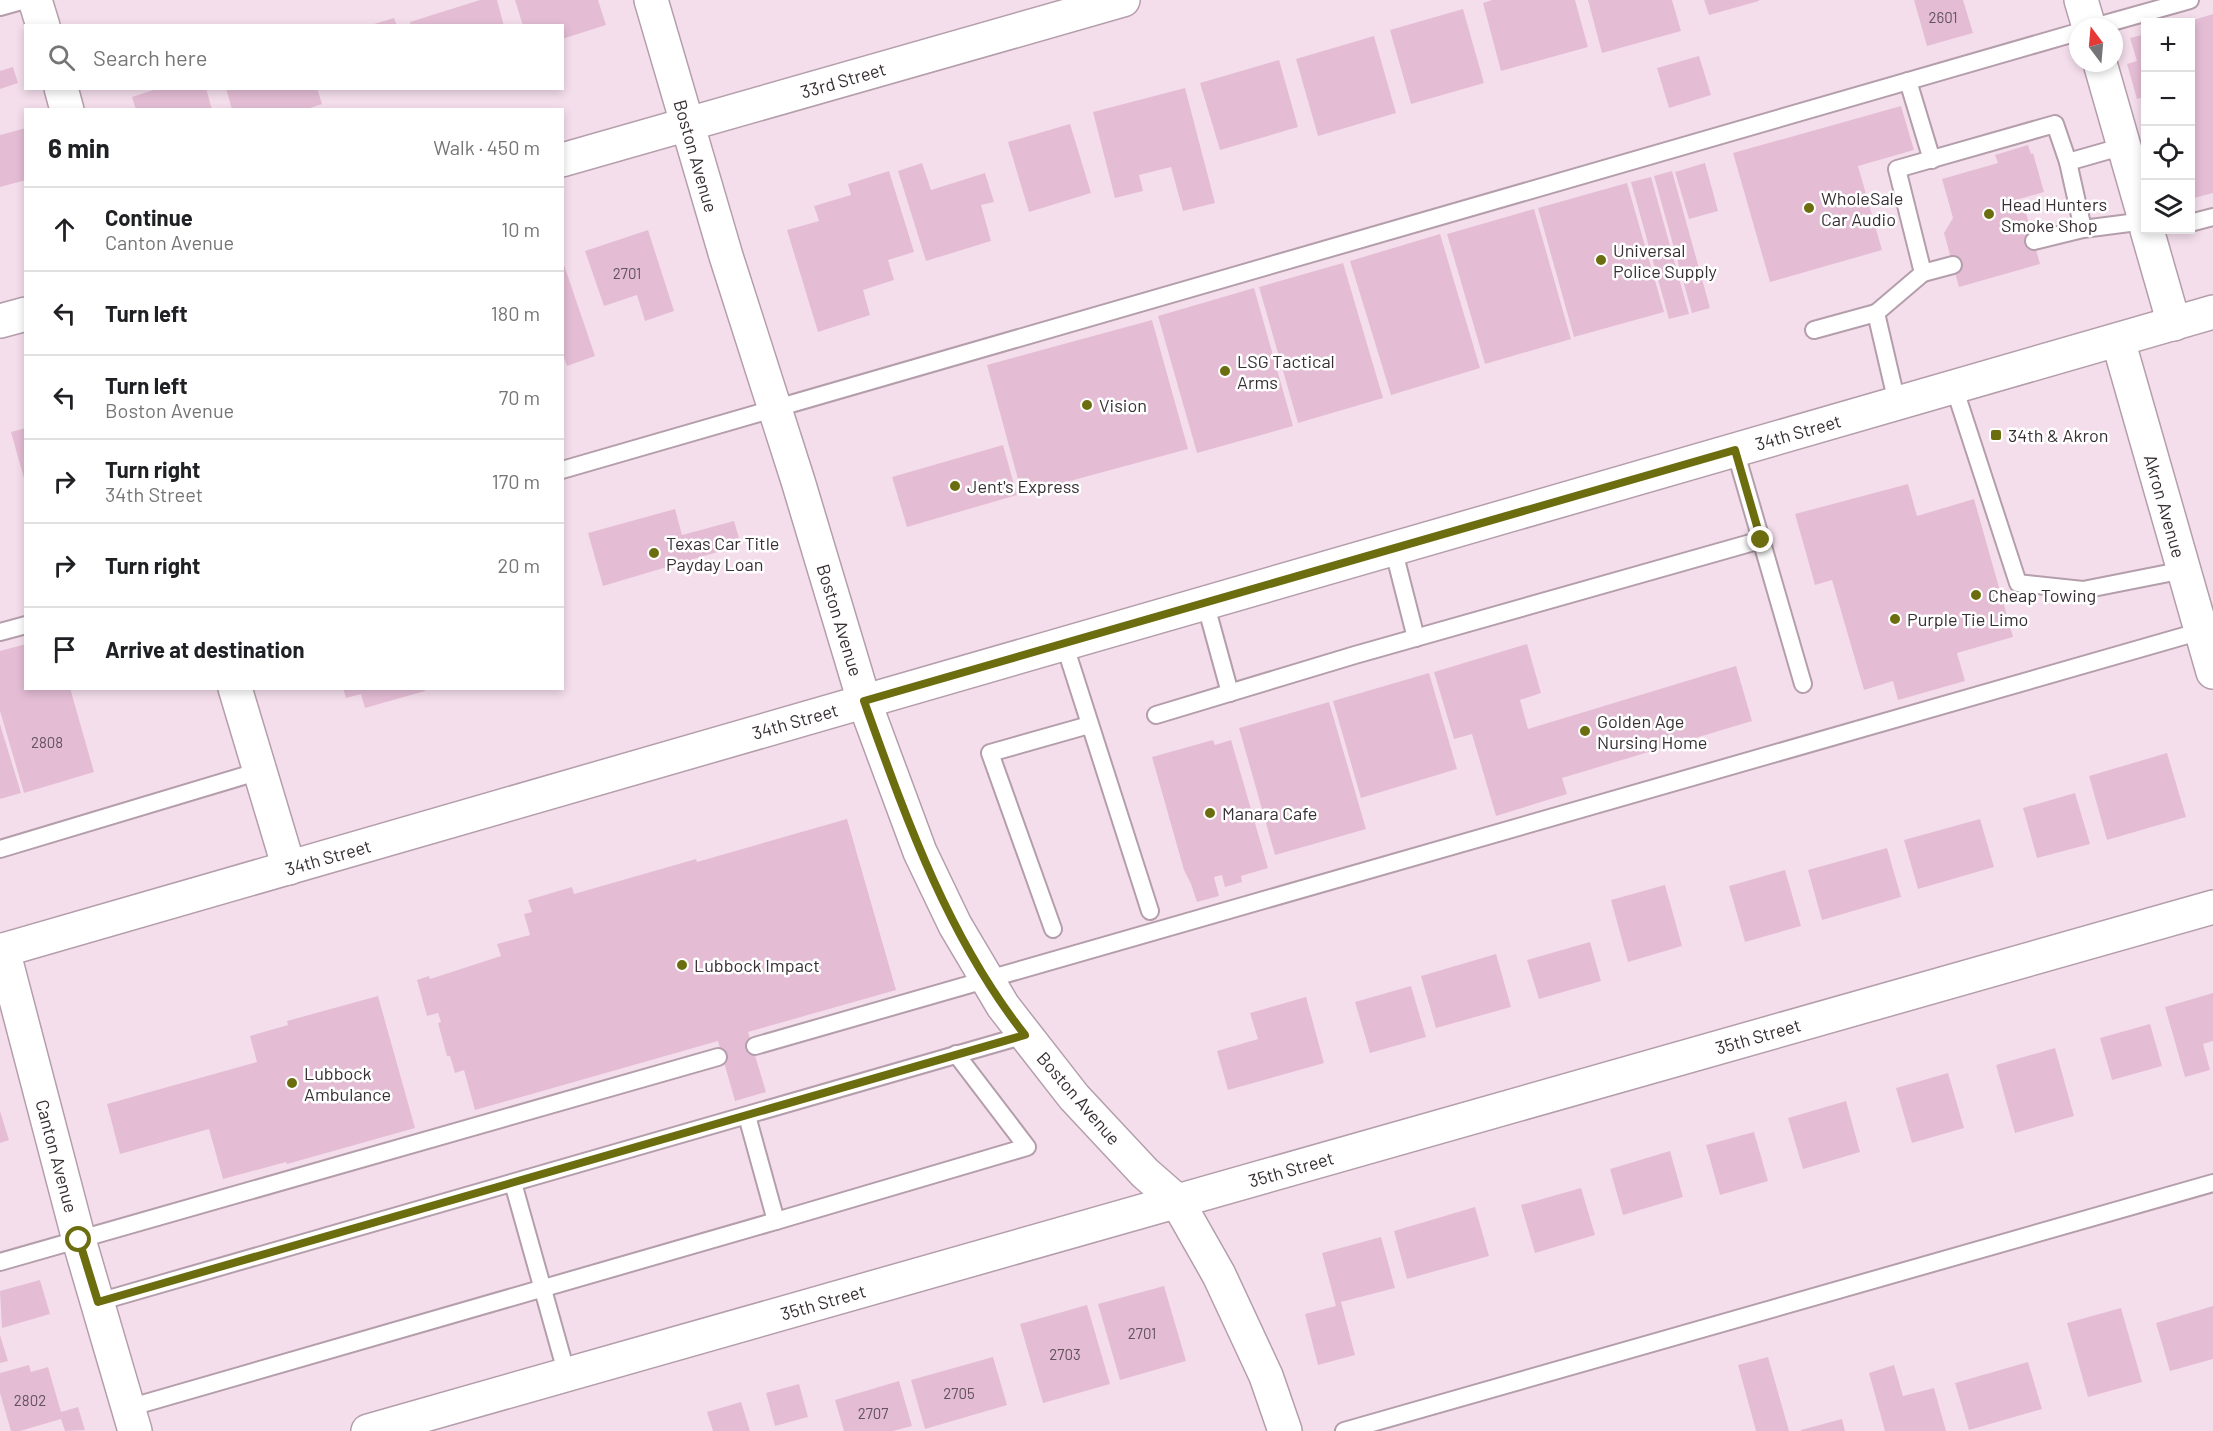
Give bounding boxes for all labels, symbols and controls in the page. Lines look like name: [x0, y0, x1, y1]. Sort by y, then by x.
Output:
house number: 2601: [1928, 8, 1958, 26]
north arrow: [2069, 18, 2123, 72]
map controls: [2141, 18, 2195, 234]
button: +: [2141, 18, 2195, 72]
search box: [24, 24, 564, 90]
icon: search: [45, 41, 78, 74]
text: Search here: [93, 44, 207, 70]
street label: 33rd Street: [798, 57, 888, 103]
button: −: [2141, 72, 2195, 126]
street label: Boston Avenue: [669, 97, 723, 215]
button: locate: [2141, 126, 2195, 180]
text: 6 min: [48, 132, 110, 163]
text: Walk · 450 m: [433, 135, 540, 159]
button: layers: [2141, 180, 2195, 234]
place label: WholeSale Car Audio: [1821, 187, 1903, 230]
place label: Head Hunters Smoke Shop: [2001, 193, 2107, 236]
marker: WholeSale Car Audio: [1802, 201, 1816, 215]
text: Continue: [105, 204, 193, 230]
marker: Head Hunters Smoke Shop: [1982, 207, 1996, 221]
icon: ahead: [48, 213, 81, 246]
text: 10 m: [501, 217, 540, 241]
text: Canton Avenue: [105, 230, 234, 254]
place label: Universal Police Supply: [1613, 239, 1717, 282]
marker: Universal Police Supply: [1594, 253, 1608, 267]
house number: 2701: [613, 264, 641, 282]
icon: left: [48, 297, 81, 330]
text: Turn left: [105, 300, 188, 326]
text: 180 m: [491, 301, 540, 325]
place label: LSG Tactical Arms: [1237, 350, 1335, 393]
marker: LSG Tactical Arms: [1218, 364, 1232, 378]
text: Turn left: [105, 372, 188, 398]
icon: left: [48, 381, 81, 414]
text: 70 m: [499, 385, 540, 409]
place label: Vision: [1099, 394, 1147, 416]
text: Boston Avenue: [105, 398, 234, 422]
marker: Vision: [1080, 398, 1094, 412]
street label: 34th Street: [1753, 409, 1843, 455]
place label: 34th & Akron: [2008, 424, 2108, 446]
marker: 34th & Akron: [1989, 428, 2003, 442]
street label: Akron Avenue: [2140, 452, 2190, 560]
text: Turn right: [105, 456, 200, 482]
icon: right: [48, 465, 81, 498]
text: 170 m: [492, 469, 540, 493]
place label: Jent's Express: [967, 475, 1080, 497]
marker: Jent's Express: [948, 479, 962, 493]
text: 34th Street: [105, 482, 203, 506]
route end: [1747, 526, 1773, 552]
place label: Texas Car Title Payday Loan: [666, 532, 779, 575]
marker: Texas Car Title Payday Loan: [647, 546, 661, 560]
icon: right: [48, 549, 81, 582]
text: Turn right: [105, 552, 200, 578]
text: 20 m: [497, 553, 540, 577]
street label: Boston Avenue: [812, 561, 868, 679]
place label: Cheap Towing: [1988, 584, 2096, 606]
marker: Cheap Towing: [1969, 588, 1983, 602]
place label: Purple Tie Limo: [1907, 608, 2028, 630]
marker: Purple Tie Limo: [1888, 612, 1902, 626]
icon: arrive: [48, 633, 81, 666]
text: Arrive at destination: [105, 636, 304, 662]
street label: 34th Street: [750, 698, 840, 744]
place label: Golden Age Nursing Home: [1597, 710, 1707, 753]
marker: Golden Age Nursing Home: [1578, 724, 1592, 738]
house number: 2808: [31, 733, 63, 751]
place label: Manara Cafe: [1222, 802, 1317, 824]
marker: Manara Cafe: [1203, 806, 1217, 820]
street label: 34th Street: [283, 834, 373, 880]
place label: Lubbock Impact: [694, 954, 820, 976]
marker: Lubbock Impact: [675, 958, 689, 972]
street label: 35th Street: [1713, 1013, 1803, 1059]
street label: Boston Avenue: [1033, 1047, 1125, 1149]
place label: Lubbock Ambulance: [304, 1062, 391, 1105]
marker: Lubbock Ambulance: [285, 1076, 299, 1090]
street label: Canton Avenue: [31, 1097, 83, 1215]
street label: 35th Street: [1246, 1146, 1336, 1192]
route start: [65, 1226, 91, 1252]
street label: 35th Street: [778, 1279, 868, 1325]
house number: 2701: [1128, 1324, 1156, 1342]
house number: 2703: [1049, 1345, 1081, 1363]
house number: 2705: [943, 1384, 975, 1402]
house number: 2802: [14, 1391, 46, 1409]
house number: 2707: [858, 1404, 888, 1422]

